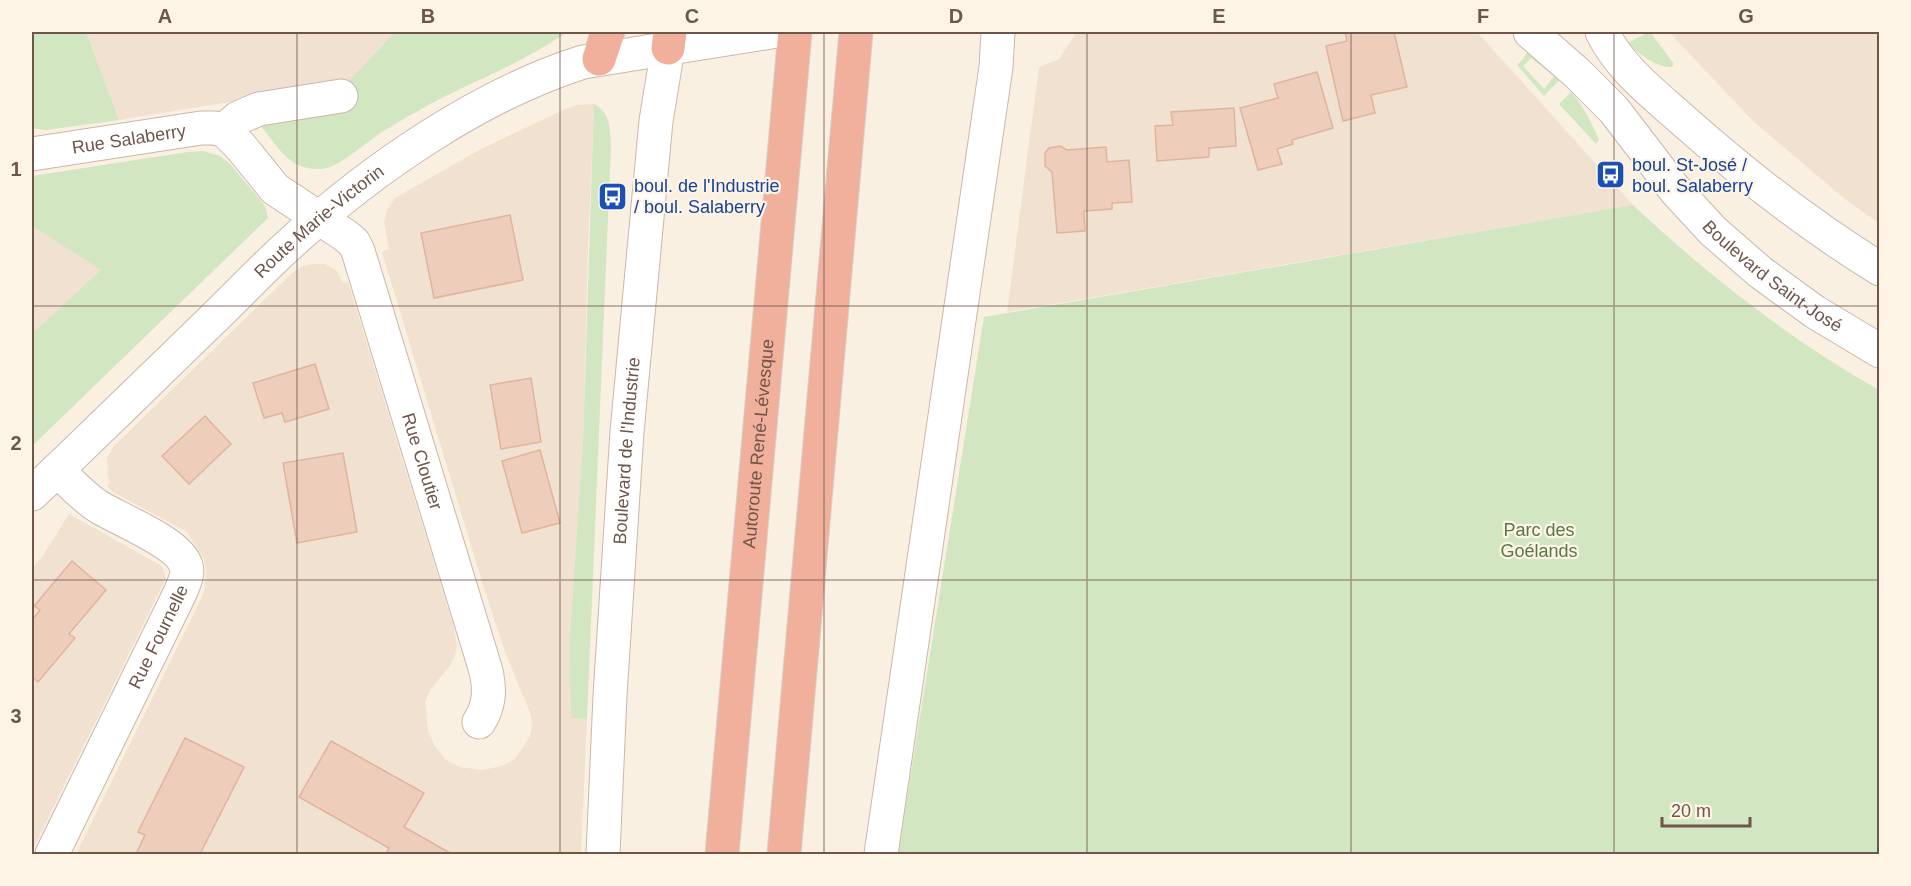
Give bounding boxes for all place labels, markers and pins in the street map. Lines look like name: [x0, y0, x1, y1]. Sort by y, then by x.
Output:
place label: boul. St-José / boul. Salaberry: [1632, 155, 1753, 196]
bus stop icon: boul. St-José / boul. Salaberry: [1595, 159, 1627, 191]
place label: boul. de l'Industrie / boul. Salaberry: [634, 176, 780, 217]
bus stop icon: boul. de l'Industrie / boul. Salaberry: [597, 180, 629, 212]

